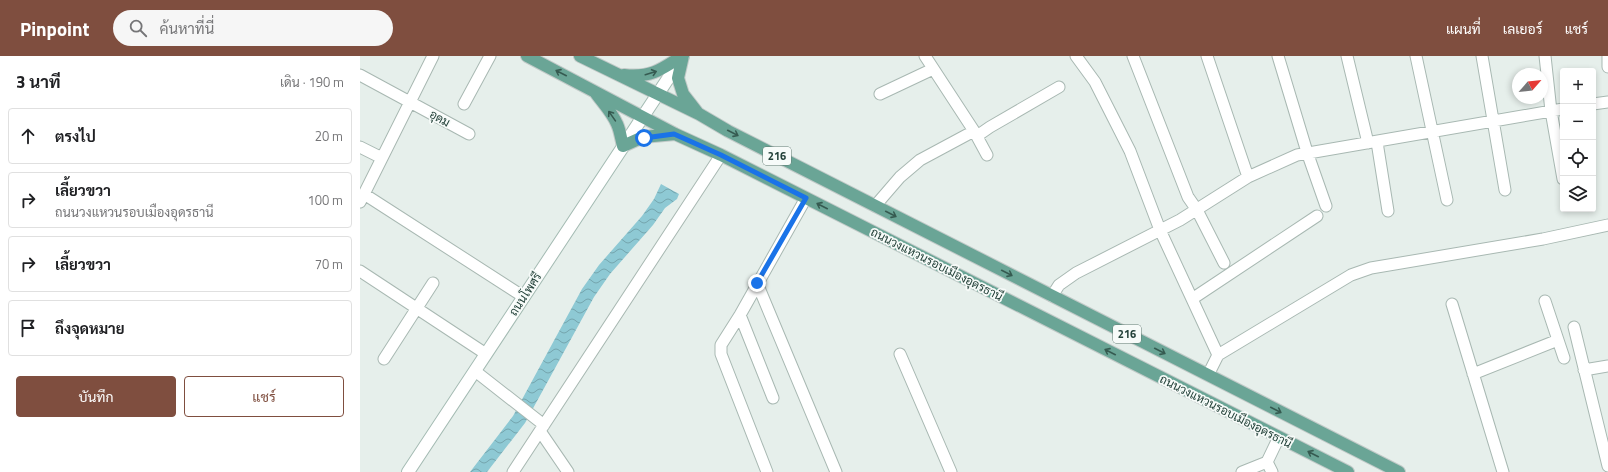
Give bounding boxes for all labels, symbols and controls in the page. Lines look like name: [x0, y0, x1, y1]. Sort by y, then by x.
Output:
search box: [113, 10, 393, 46]
text: Pinpoint: [20, 14, 89, 43]
icon: search: [127, 17, 149, 39]
text: ค้นหาที่นี่: [159, 17, 214, 40]
text: แผนที่: [1446, 18, 1481, 39]
text: เลเยอร์: [1503, 18, 1543, 39]
text: แชร์: [1565, 18, 1588, 39]
north arrow: [1512, 68, 1548, 104]
map controls: [1560, 68, 1596, 212]
button: +: [1560, 68, 1596, 104]
text: 3 นาที: [16, 69, 61, 95]
one-way arrow: [555, 69, 567, 77]
one-way arrow: [645, 69, 658, 76]
text: เดิน · 190 m: [280, 72, 344, 92]
street label: อุดม: [426, 104, 454, 132]
button: −: [1560, 104, 1596, 140]
one-way arrow: [608, 111, 616, 122]
icon: ahead: [17, 125, 39, 147]
text: ตรงไป: [55, 125, 96, 148]
text: 20 m: [315, 126, 343, 146]
route start: [635, 129, 653, 147]
one-way arrow: [726, 130, 738, 137]
button: locate: [1560, 140, 1596, 176]
road number: 216: [763, 147, 791, 165]
button: layers: [1560, 176, 1596, 212]
text: เลี้ยวขวา: [55, 179, 111, 202]
icon: right: [17, 189, 39, 211]
text: 100 m: [307, 190, 343, 210]
text: ถนนวงแหวนรอบเมืองอุดรธานี: [55, 202, 214, 222]
one-way arrow: [816, 202, 828, 210]
one-way arrow: [885, 211, 897, 218]
street label: ถนนวงแหวนรอบเมืองอุดรธานี: [867, 222, 1007, 306]
icon: right: [17, 253, 39, 275]
text: เลี้ยวขวา: [55, 253, 111, 276]
text: 70 m: [315, 254, 343, 274]
street label: ถนนโพศรี: [504, 268, 546, 320]
one-way arrow: [1001, 270, 1013, 277]
route end: [748, 274, 766, 292]
icon: arrive: [17, 317, 39, 339]
text: ถึงจุดหมาย: [55, 317, 125, 340]
road number: 216: [1113, 325, 1141, 343]
one-way arrow: [1104, 347, 1116, 355]
one-way arrow: [1154, 348, 1166, 355]
street label: ถนนวงแหวนรอบเมืองอุดรธานี: [1156, 369, 1296, 453]
button: บันทึก: [16, 376, 176, 417]
button: แชร์: [184, 376, 344, 417]
one-way arrow: [1270, 406, 1282, 414]
one-way arrow: [1307, 450, 1319, 458]

